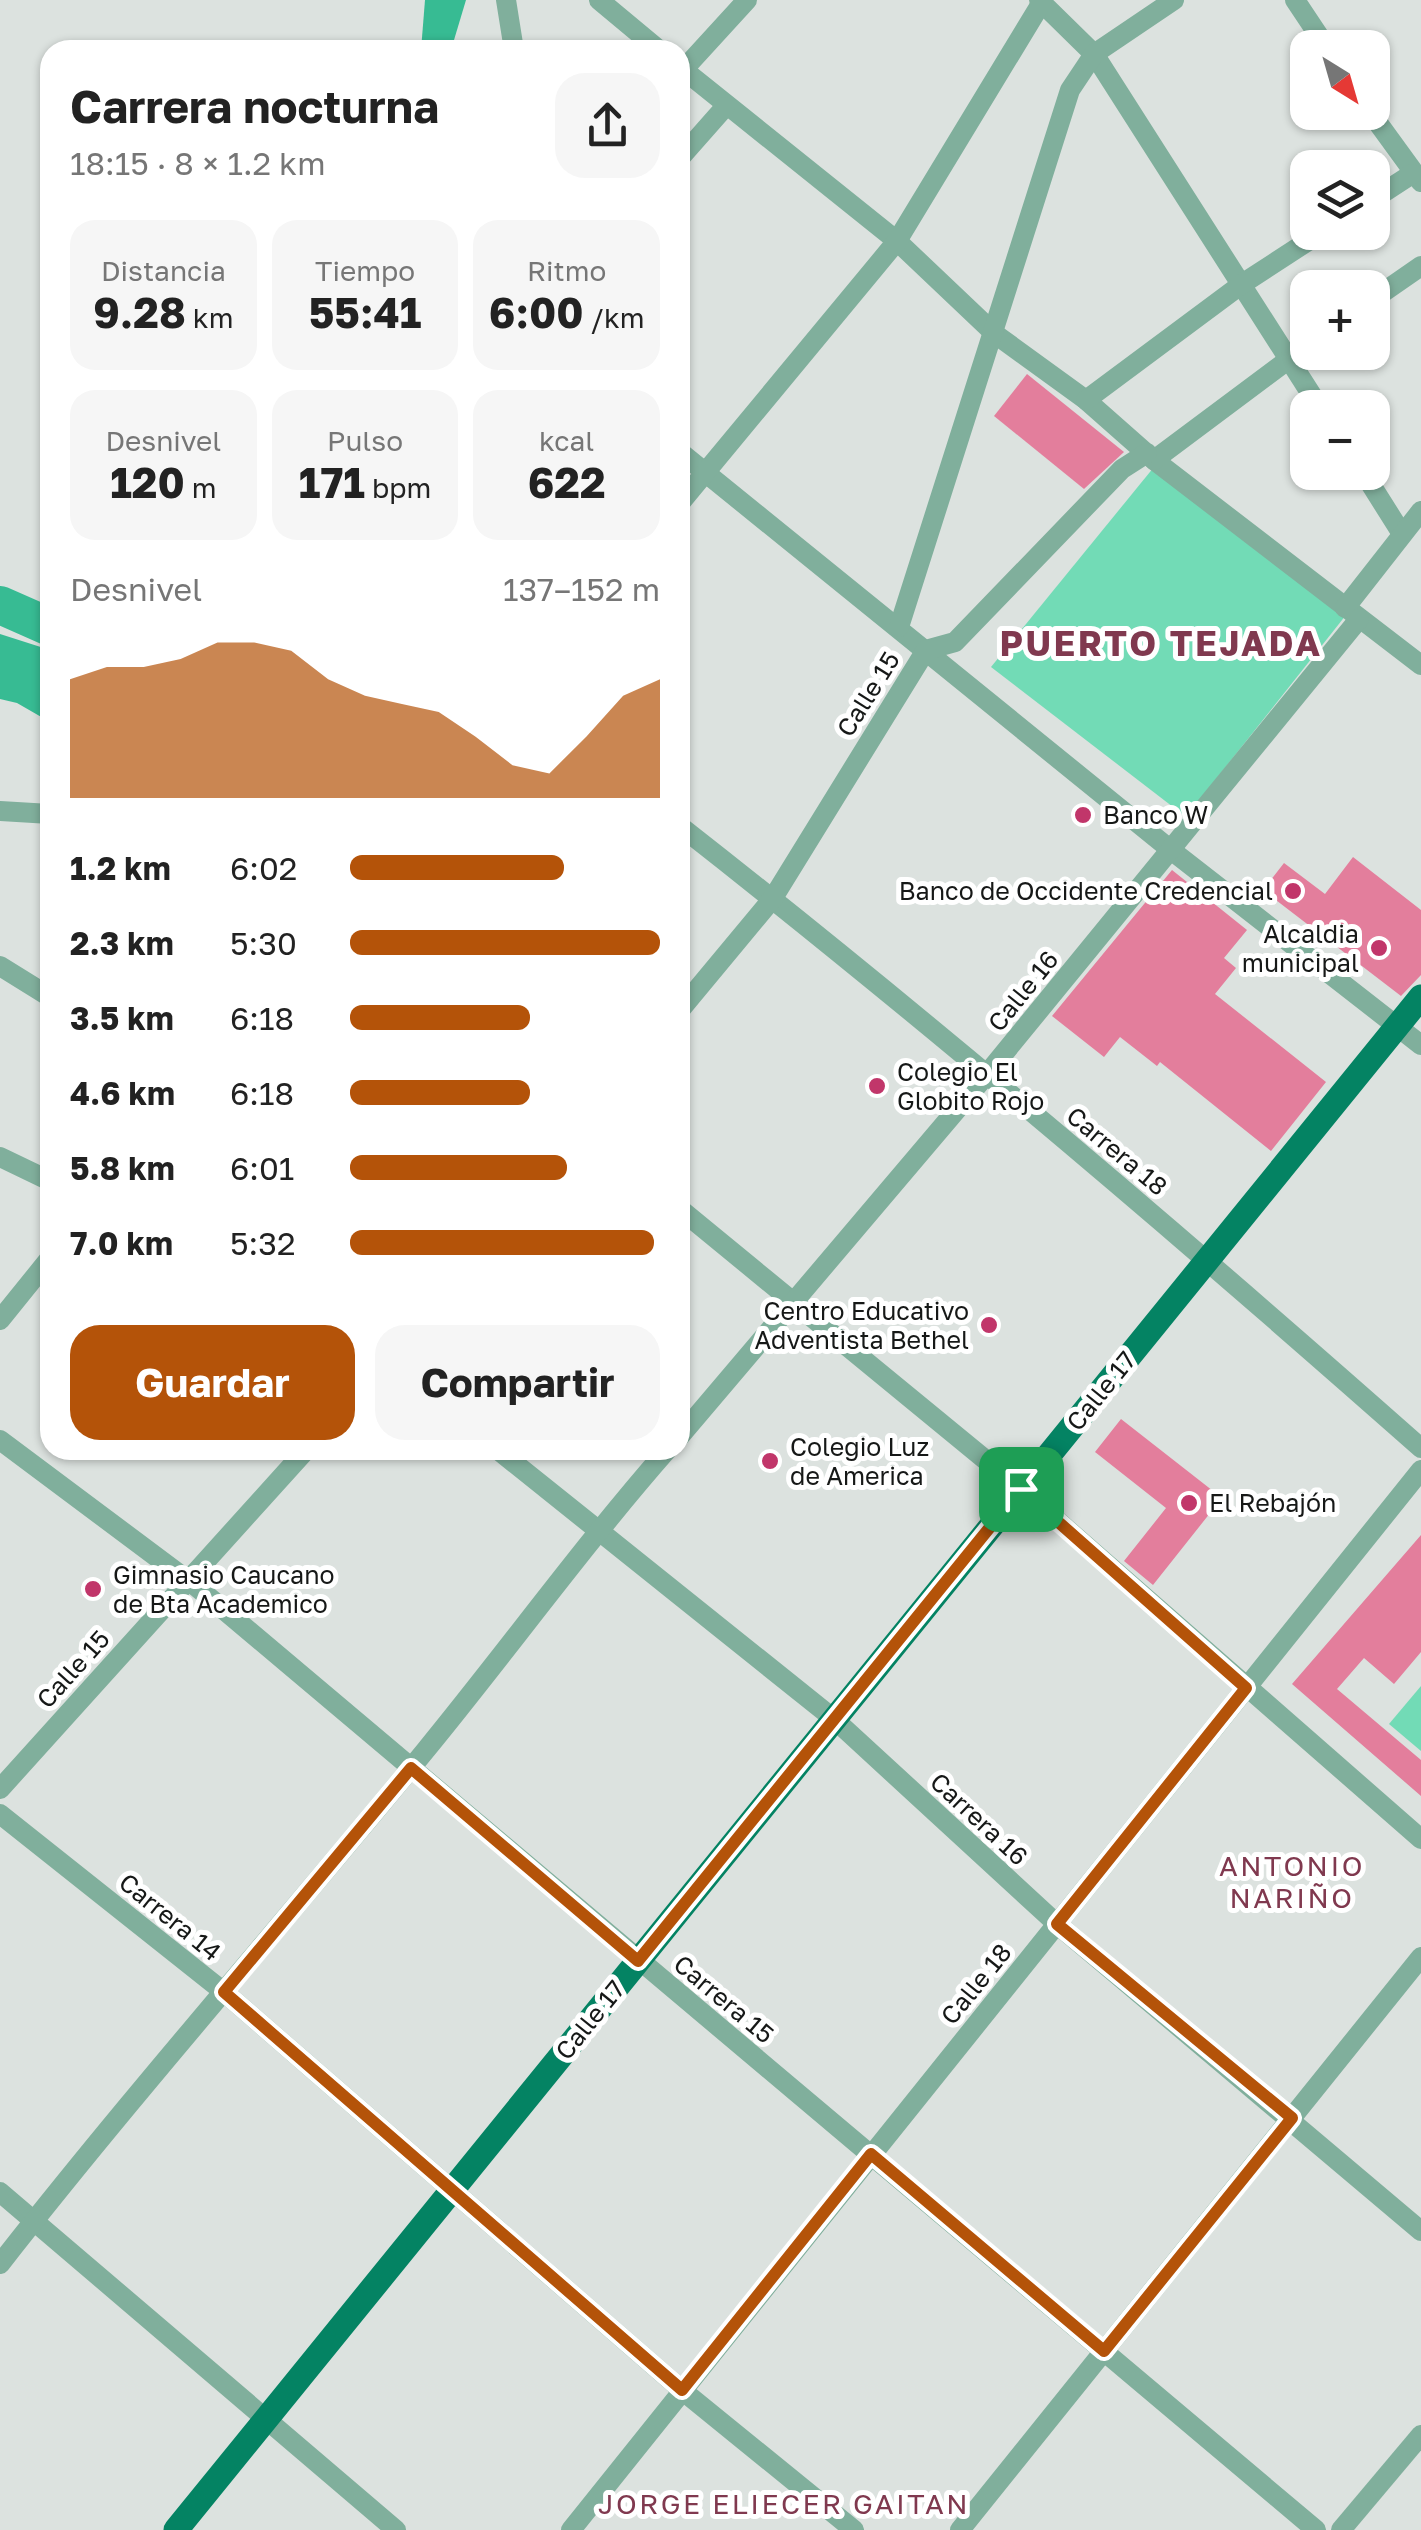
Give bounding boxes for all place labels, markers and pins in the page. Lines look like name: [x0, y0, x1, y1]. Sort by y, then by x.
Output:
place label: Banco W: [1103, 799, 1208, 830]
marker: Banco W: [1072, 804, 1094, 826]
place label: Banco de Occidente Credencial: [899, 875, 1273, 906]
marker: Banco de Occidente Credencial: [1282, 880, 1304, 902]
place label: Alcaldia municipal: [1242, 918, 1359, 978]
marker: Alcaldia municipal: [1368, 937, 1390, 959]
place label: Colegio El Globito Rojo: [897, 1056, 1044, 1116]
marker: Colegio El Globito Rojo: [866, 1075, 888, 1097]
place label: Centro Educativo Adventista Bethel: [755, 1295, 969, 1355]
marker: Centro Educativo Adventista Bethel: [978, 1314, 1000, 1336]
place label: Colegio Luz de America: [790, 1431, 929, 1491]
pin: [979, 1447, 1064, 1532]
marker: Colegio Luz de America: [759, 1450, 781, 1472]
place label: El Rebajón: [1209, 1487, 1336, 1518]
marker: El Rebajón: [1178, 1492, 1200, 1514]
place label: Gimnasio Caucano de Bta Academico: [113, 1559, 335, 1619]
marker: Gimnasio Caucano de Bta Academico: [82, 1578, 104, 1600]

